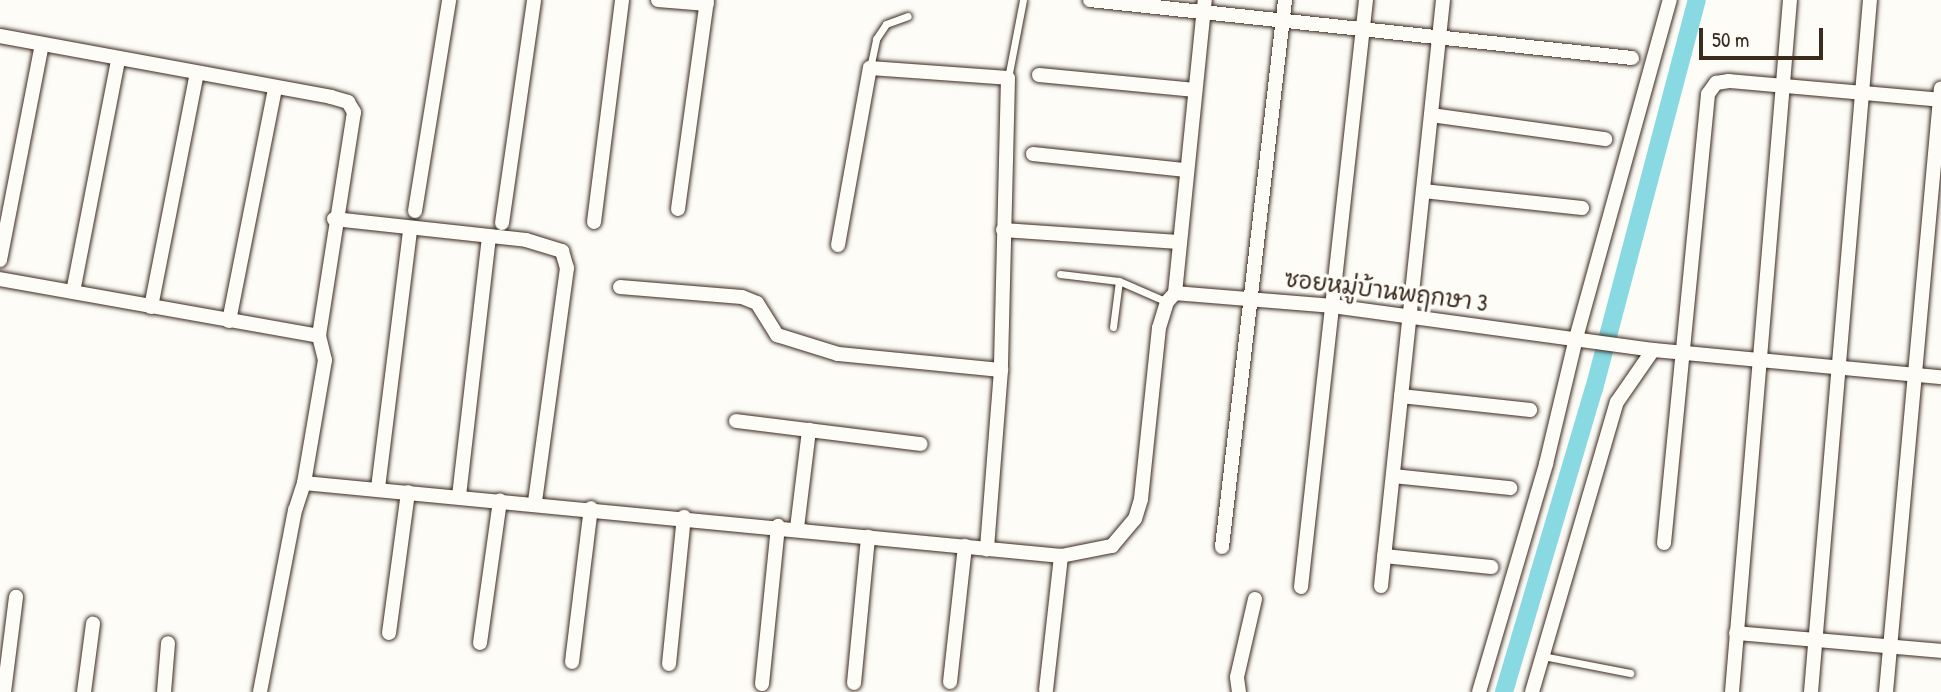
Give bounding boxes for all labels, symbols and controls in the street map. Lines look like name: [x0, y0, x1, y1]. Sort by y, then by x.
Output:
scale bar: [1703, 14, 1827, 58]
text: 50 m: [1712, 25, 1749, 54]
street label: ซอยหมู่บ้านพฤกษา 3: [1283, 265, 1489, 317]

